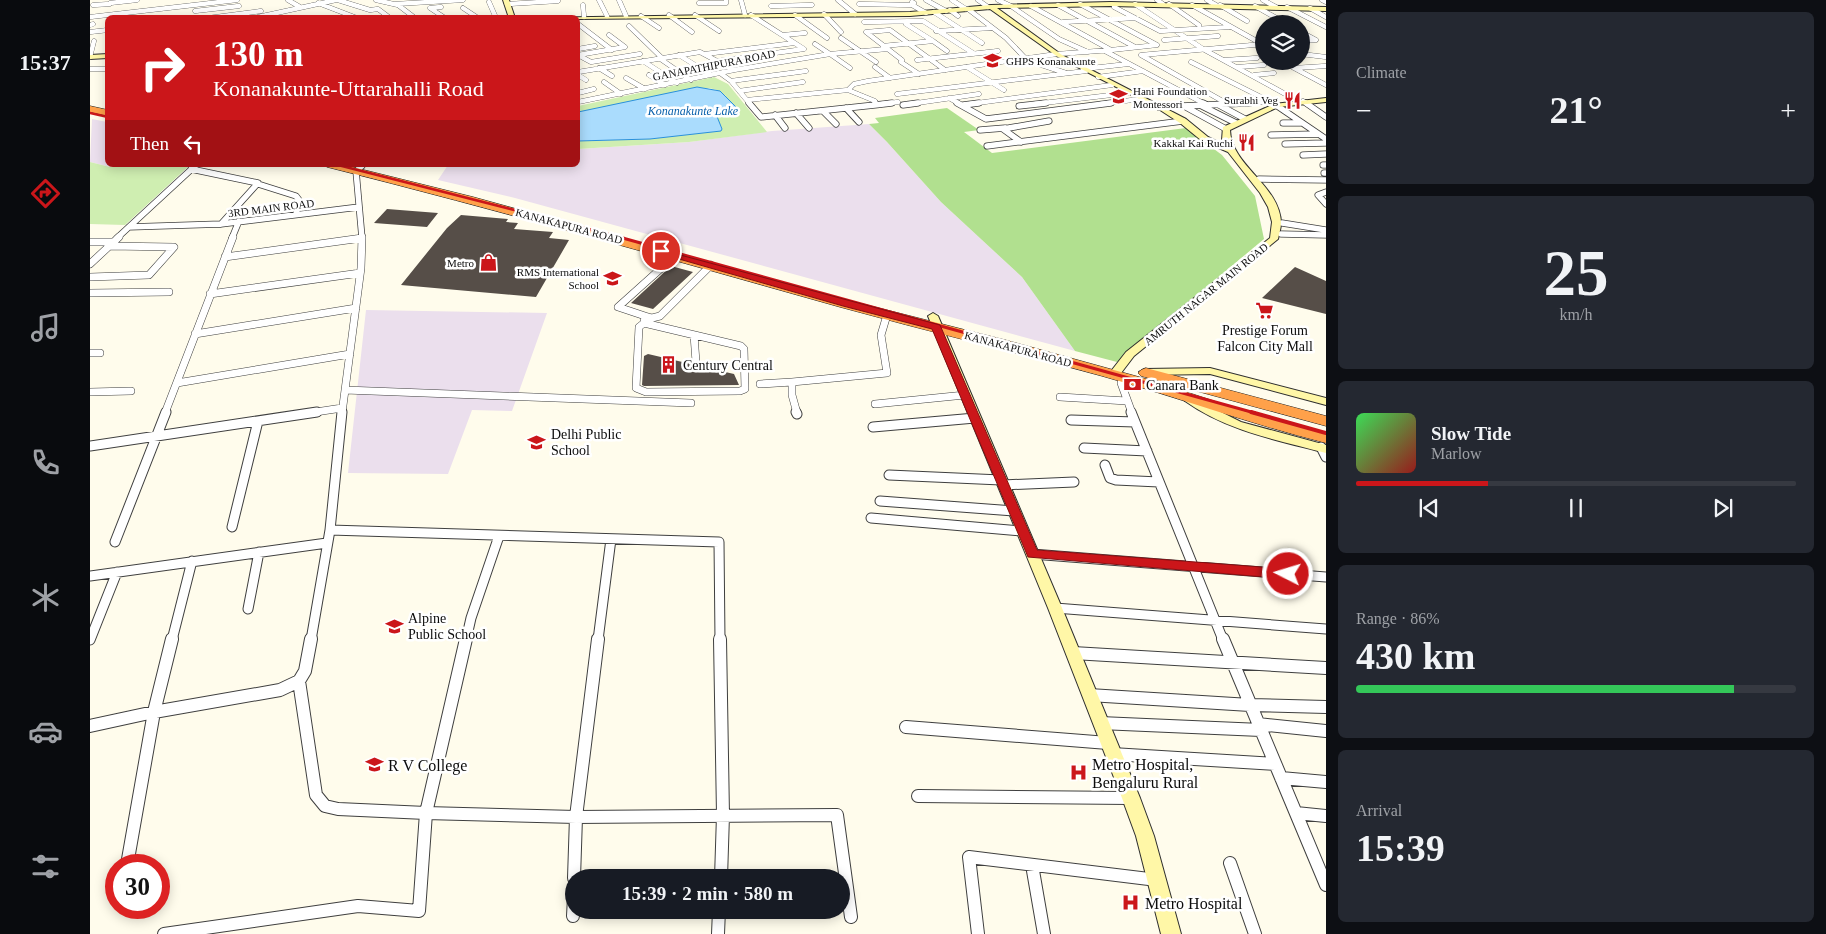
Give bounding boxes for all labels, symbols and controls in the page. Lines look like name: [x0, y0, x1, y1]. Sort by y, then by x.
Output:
map controls: [1255, 15, 1310, 70]
button: layers: [1255, 15, 1310, 70]
icon: right: [130, 35, 195, 100]
text: 130 m: [213, 35, 303, 74]
street label: GANAPATHIPURA ROAD: [652, 47, 776, 83]
text: 15:37: [19, 50, 71, 75]
school or university icon: GHPS Konanakunte: [982, 51, 1002, 71]
place label: GHPS Konanakunte: [1006, 55, 1096, 67]
text: Climate: [1356, 64, 1407, 81]
text: Konanakunte-Uttarahalli Road: [213, 76, 484, 101]
place label: Hani Foundation Montessori: [1133, 85, 1208, 110]
school or university icon: Hani Foundation Montessori: [1109, 87, 1129, 107]
text: 21°: [1549, 89, 1603, 131]
restaurant icon: Surabhi Veg: [1282, 90, 1302, 110]
place label: Surabhi Veg: [1224, 94, 1278, 106]
text: −: [1356, 95, 1372, 126]
text: +: [1780, 95, 1796, 126]
water label: Konanakunte Lake: [647, 104, 739, 118]
icon: left: [179, 130, 207, 158]
text: Then: [130, 133, 169, 154]
restaurant icon: Kakkal Kai Ruchi: [1237, 133, 1257, 153]
place label: Kakkal Kai Ruchi: [1154, 137, 1233, 149]
icon: directions: [28, 176, 63, 211]
street label: 3RD MAIN ROAD: [227, 197, 315, 219]
street label: KANAKAPURA ROAD: [514, 206, 624, 246]
pin: [640, 230, 682, 272]
icon: arrive: [647, 237, 675, 265]
text: 25: [1544, 237, 1609, 309]
street label: AMRUTH NAGAR MAIN ROAD: [1142, 240, 1270, 348]
shop icon: Metro: [478, 253, 498, 273]
place label: Metro: [447, 257, 474, 269]
place label: RMS International School: [517, 266, 599, 291]
school or university icon: RMS International School: [603, 268, 623, 288]
supermarket icon: Prestige Forum Falcon City Mall: [1255, 300, 1275, 320]
text: km/h: [1560, 306, 1592, 323]
icon: music: [28, 310, 63, 345]
place label: Prestige Forum Falcon City Mall: [1217, 323, 1313, 354]
street label: KANAKAPURA ROAD: [963, 329, 1073, 369]
building icon: Century Central: [659, 355, 679, 375]
place label: Century Central: [683, 358, 773, 373]
bank icon: Canara Bank: [1122, 375, 1142, 395]
place label: Canara Bank: [1146, 378, 1219, 393]
text: Slow Tide: [1431, 423, 1511, 444]
place label: Delhi Public School: [551, 427, 621, 458]
school or university icon: Delhi Public School: [527, 432, 547, 452]
icon: phone: [28, 445, 63, 480]
text: Marlow: [1431, 445, 1482, 462]
icon: previous: [1415, 494, 1443, 522]
icon: pause: [1562, 494, 1590, 522]
icon: next: [1709, 494, 1737, 522]
position arrow: [1261, 547, 1313, 599]
icon: climate: [28, 580, 63, 615]
text: Range · 86%: [1356, 610, 1440, 627]
place label: Alpine Public School: [408, 611, 486, 642]
school or university icon: Alpine Public School: [384, 616, 404, 636]
text: 430 km: [1356, 635, 1475, 677]
icon: car: [28, 714, 63, 749]
school or university icon: R V College: [364, 755, 384, 775]
place label: Metro Hospital, Bengaluru Rural: [1092, 756, 1199, 792]
place label: R V College: [388, 757, 467, 775]
hospital icon: Metro Hospital, Bengaluru Rural: [1068, 763, 1088, 783]
text: Arrival: [1356, 802, 1402, 819]
text: 15:39: [1356, 827, 1445, 869]
icon: filters: [28, 849, 63, 884]
speed limit sign: 30: [105, 854, 170, 919]
text: 15:39 · 2 min · 580 m: [622, 883, 793, 904]
hospital icon: Metro Hospital: [1121, 893, 1141, 913]
place label: Metro Hospital: [1145, 895, 1243, 913]

